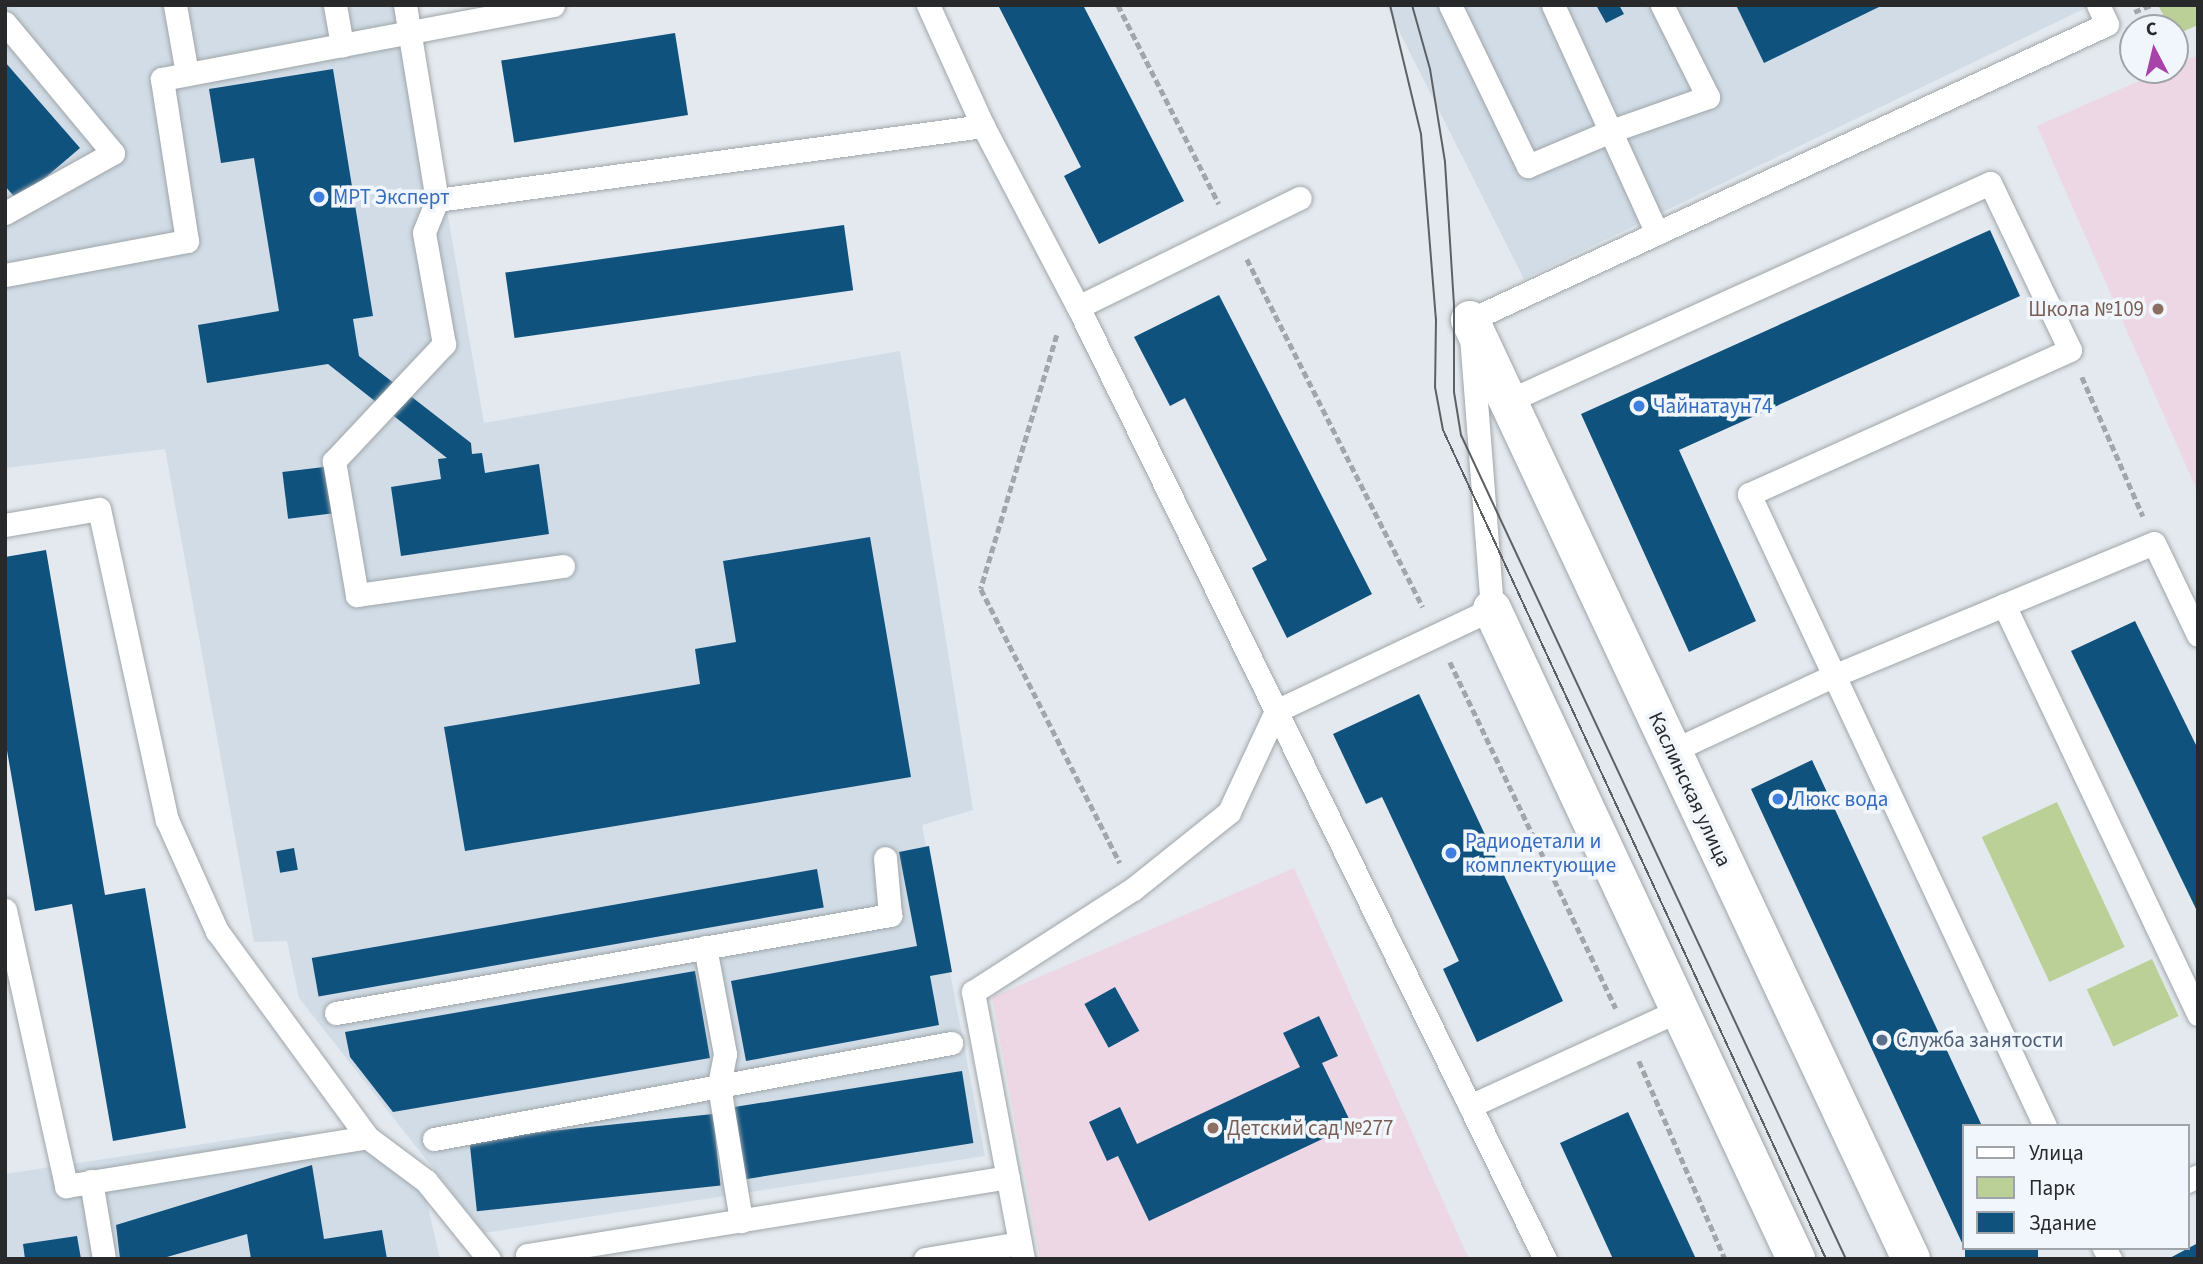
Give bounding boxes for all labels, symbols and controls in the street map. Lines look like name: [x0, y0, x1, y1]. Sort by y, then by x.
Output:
north arrow: [2119, 14, 2189, 84]
text: С: [2144, 16, 2159, 44]
place label: МРТ Эксперт: [333, 184, 450, 210]
marker: МРТ Эксперт: [311, 189, 327, 205]
place label: Школа №109: [2028, 296, 2144, 322]
marker: Школа №109: [2150, 301, 2166, 317]
place label: Чайнатаун74: [1653, 393, 1772, 419]
marker: Чайнатаун74: [1631, 398, 1647, 414]
street label: Каслинская улица: [1643, 708, 1737, 870]
place label: Люкс вода: [1792, 786, 1888, 812]
marker: Люкс вода: [1770, 791, 1786, 807]
place label: Радиодетали и комплектующие: [1465, 828, 1616, 878]
marker: Радиодетали и комплектующие: [1443, 845, 1459, 861]
place label: Служба занятости: [1896, 1027, 2064, 1053]
marker: Служба занятости: [1874, 1032, 1890, 1048]
place label: Детский сад №277: [1227, 1115, 1393, 1141]
marker: Детский сад №277: [1205, 1120, 1221, 1136]
legend: [1962, 1124, 2189, 1250]
text: Улица: [2029, 1138, 2084, 1168]
text: Парк: [2029, 1173, 2075, 1203]
text: Здание: [2029, 1208, 2097, 1238]

